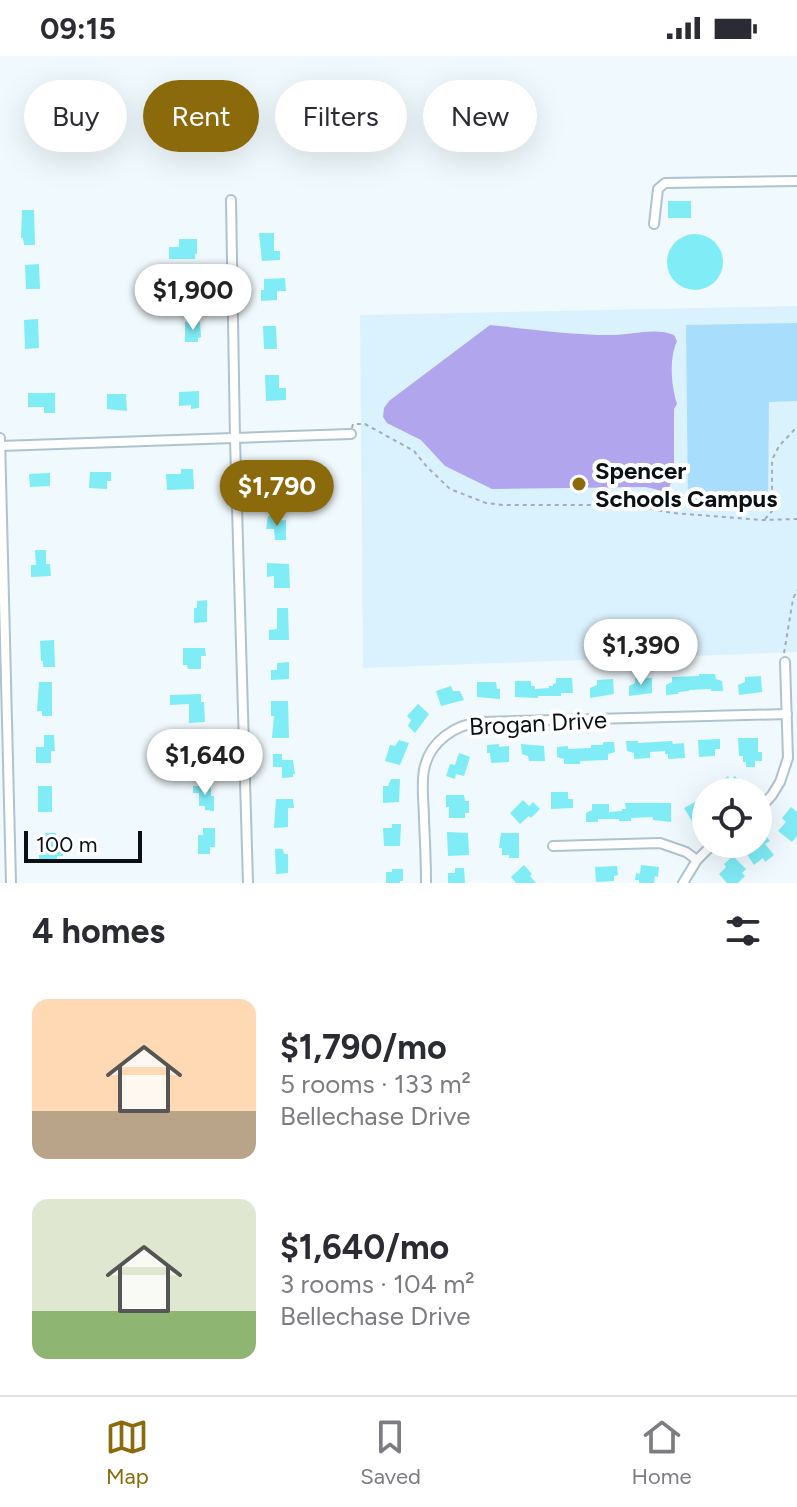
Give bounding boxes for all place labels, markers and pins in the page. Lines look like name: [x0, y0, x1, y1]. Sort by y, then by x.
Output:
pin: $1,900: [128, 264, 258, 332]
place label: Spencer Schools Campus: [595, 456, 777, 513]
pin: $1,790: [212, 460, 342, 528]
marker: Spencer Schools Campus: [570, 475, 588, 493]
pin: $1,390: [576, 619, 706, 687]
pin: $1,640: [140, 729, 270, 797]

